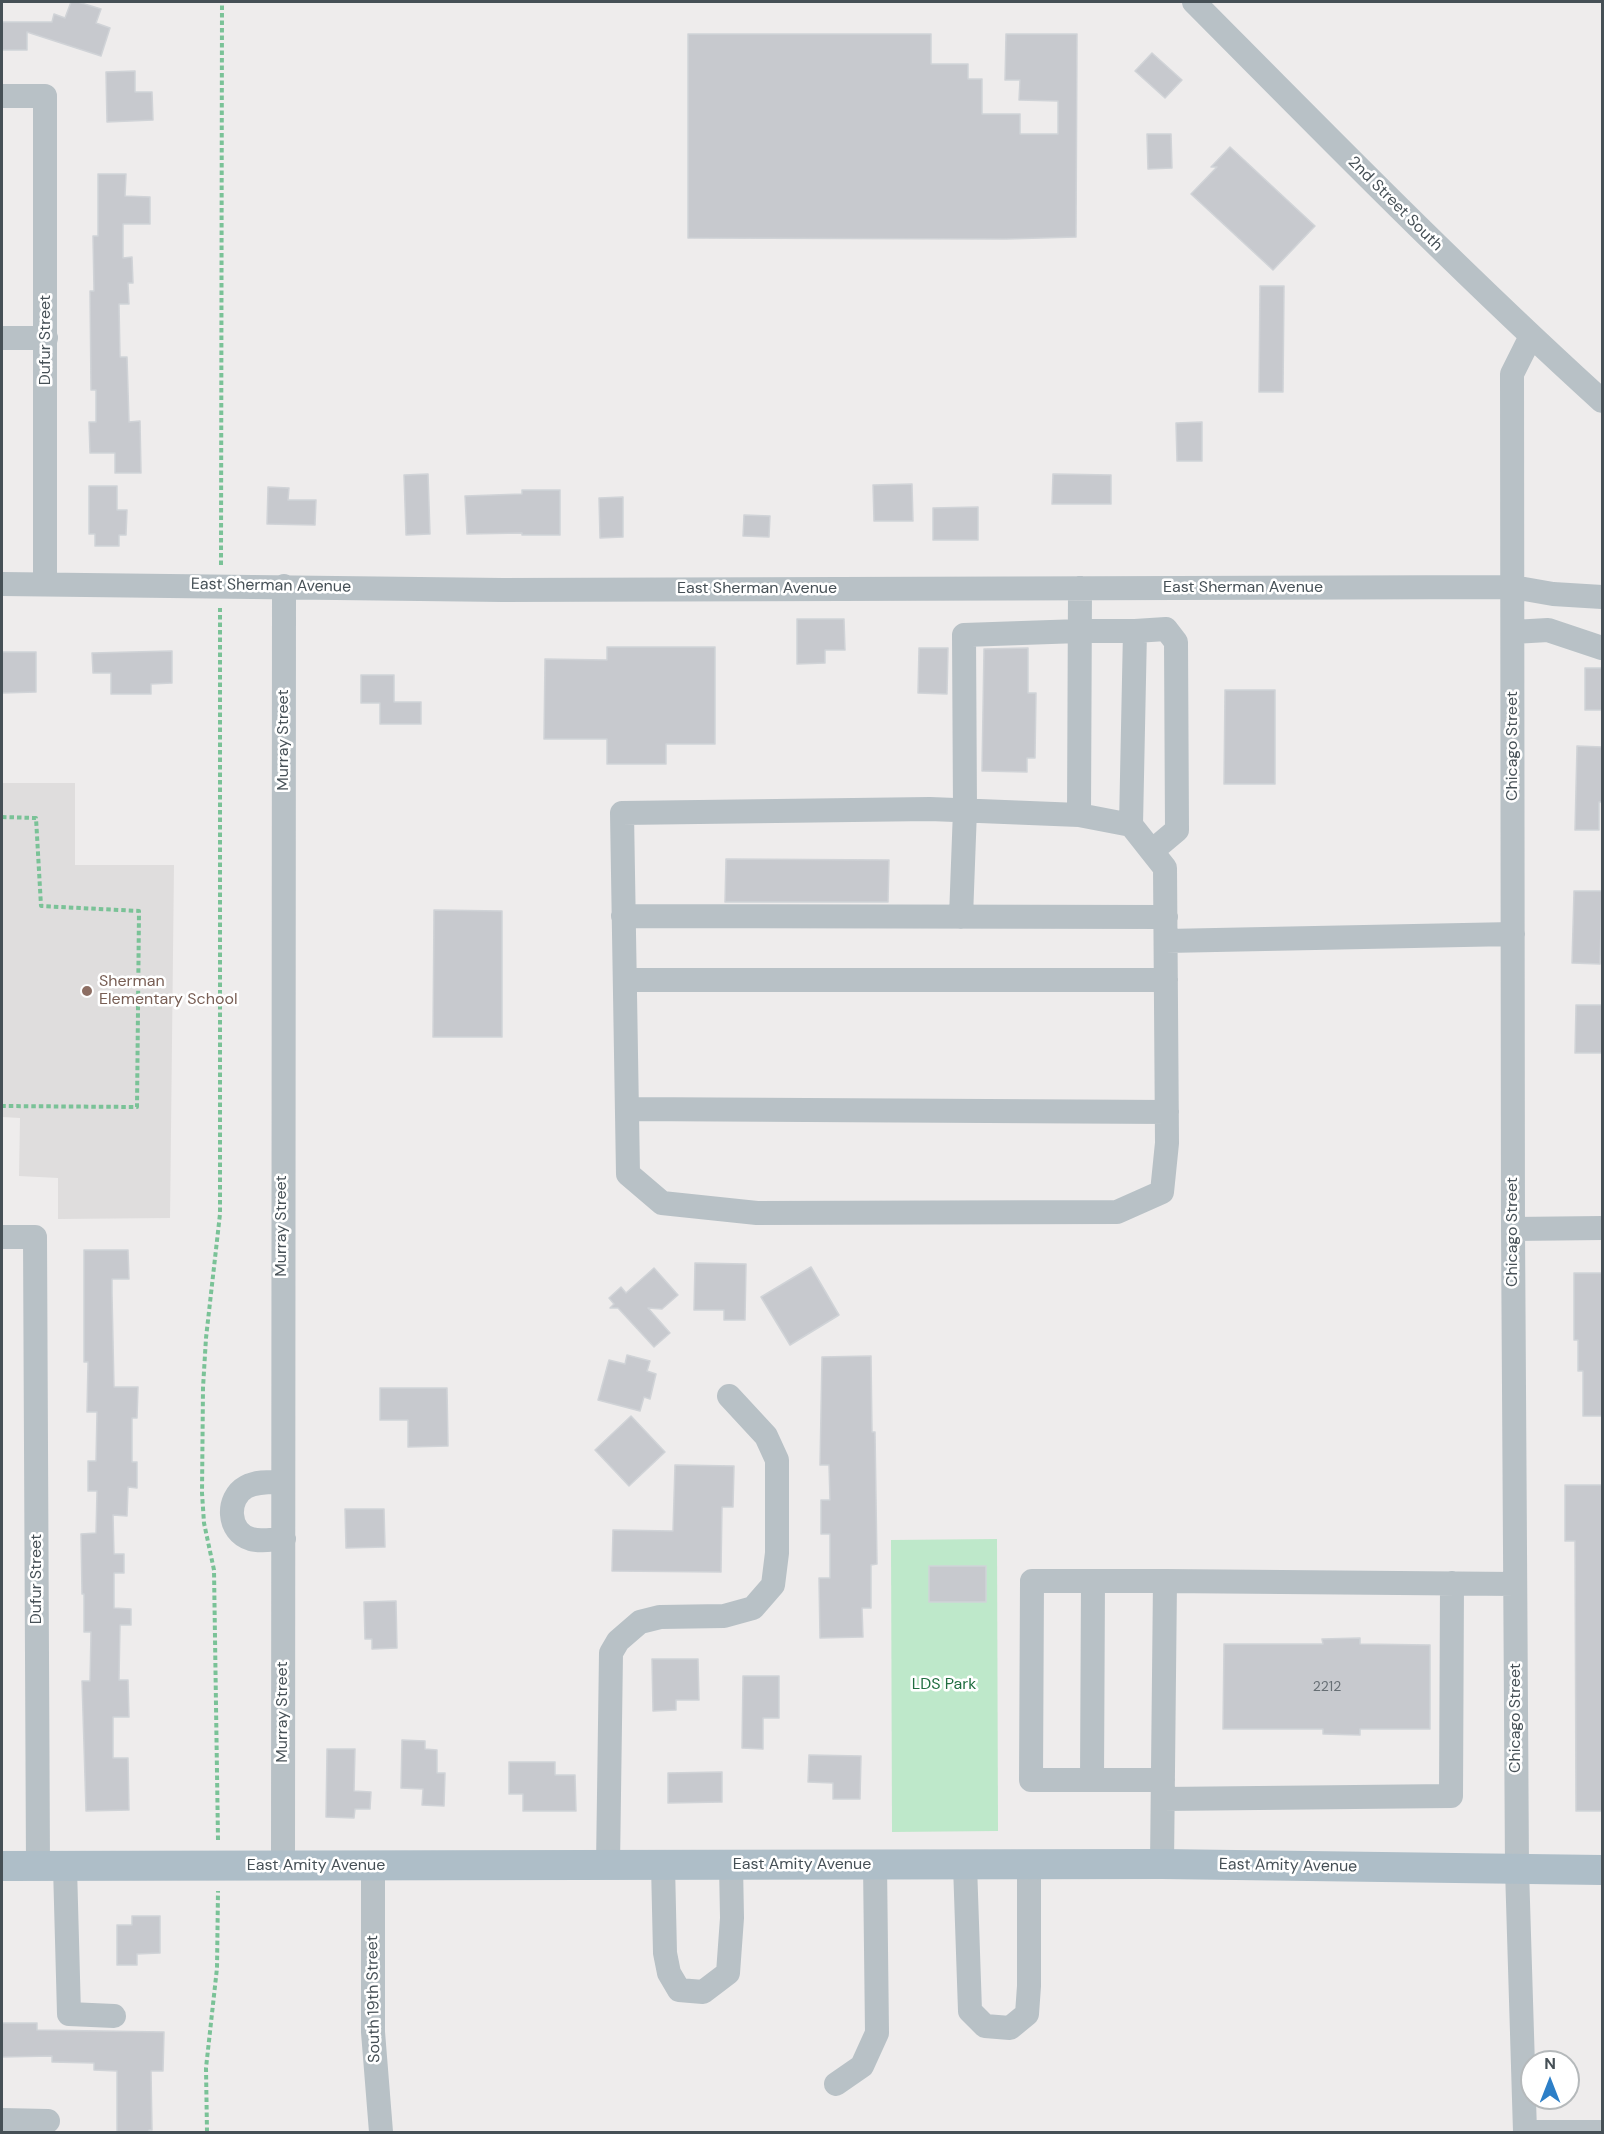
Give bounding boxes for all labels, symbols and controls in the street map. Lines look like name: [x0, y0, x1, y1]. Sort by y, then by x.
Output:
street label: 2nd Street South: [1344, 153, 1446, 255]
street label: Dufur Street: [36, 295, 56, 385]
street label: East Sherman Avenue: [191, 575, 351, 597]
street label: East Sherman Avenue: [1163, 578, 1323, 598]
street label: East Sherman Avenue: [677, 579, 837, 599]
street label: Murray Street: [274, 689, 294, 791]
street label: Chicago Street: [1503, 691, 1523, 801]
place label: Sherman Elementary School: [99, 972, 237, 1010]
marker: Sherman Elementary School: [80, 984, 94, 998]
street label: Murray Street: [272, 1175, 292, 1277]
street label: Chicago Street: [1503, 1177, 1523, 1287]
street label: Dufur Street: [27, 1534, 47, 1624]
street label: Murray Street: [273, 1661, 293, 1763]
street label: Chicago Street: [1506, 1663, 1526, 1773]
park label: LDS Park: [912, 1675, 976, 1695]
house number: 2212: [1313, 1679, 1341, 1695]
street label: East Amity Avenue: [733, 1855, 871, 1875]
street label: East Amity Avenue: [1219, 1855, 1357, 1877]
street label: East Amity Avenue: [247, 1856, 385, 1876]
street label: South 19th Street: [363, 1935, 385, 2063]
north arrow: [1520, 2050, 1580, 2110]
text: N: [1544, 2053, 1556, 2074]

